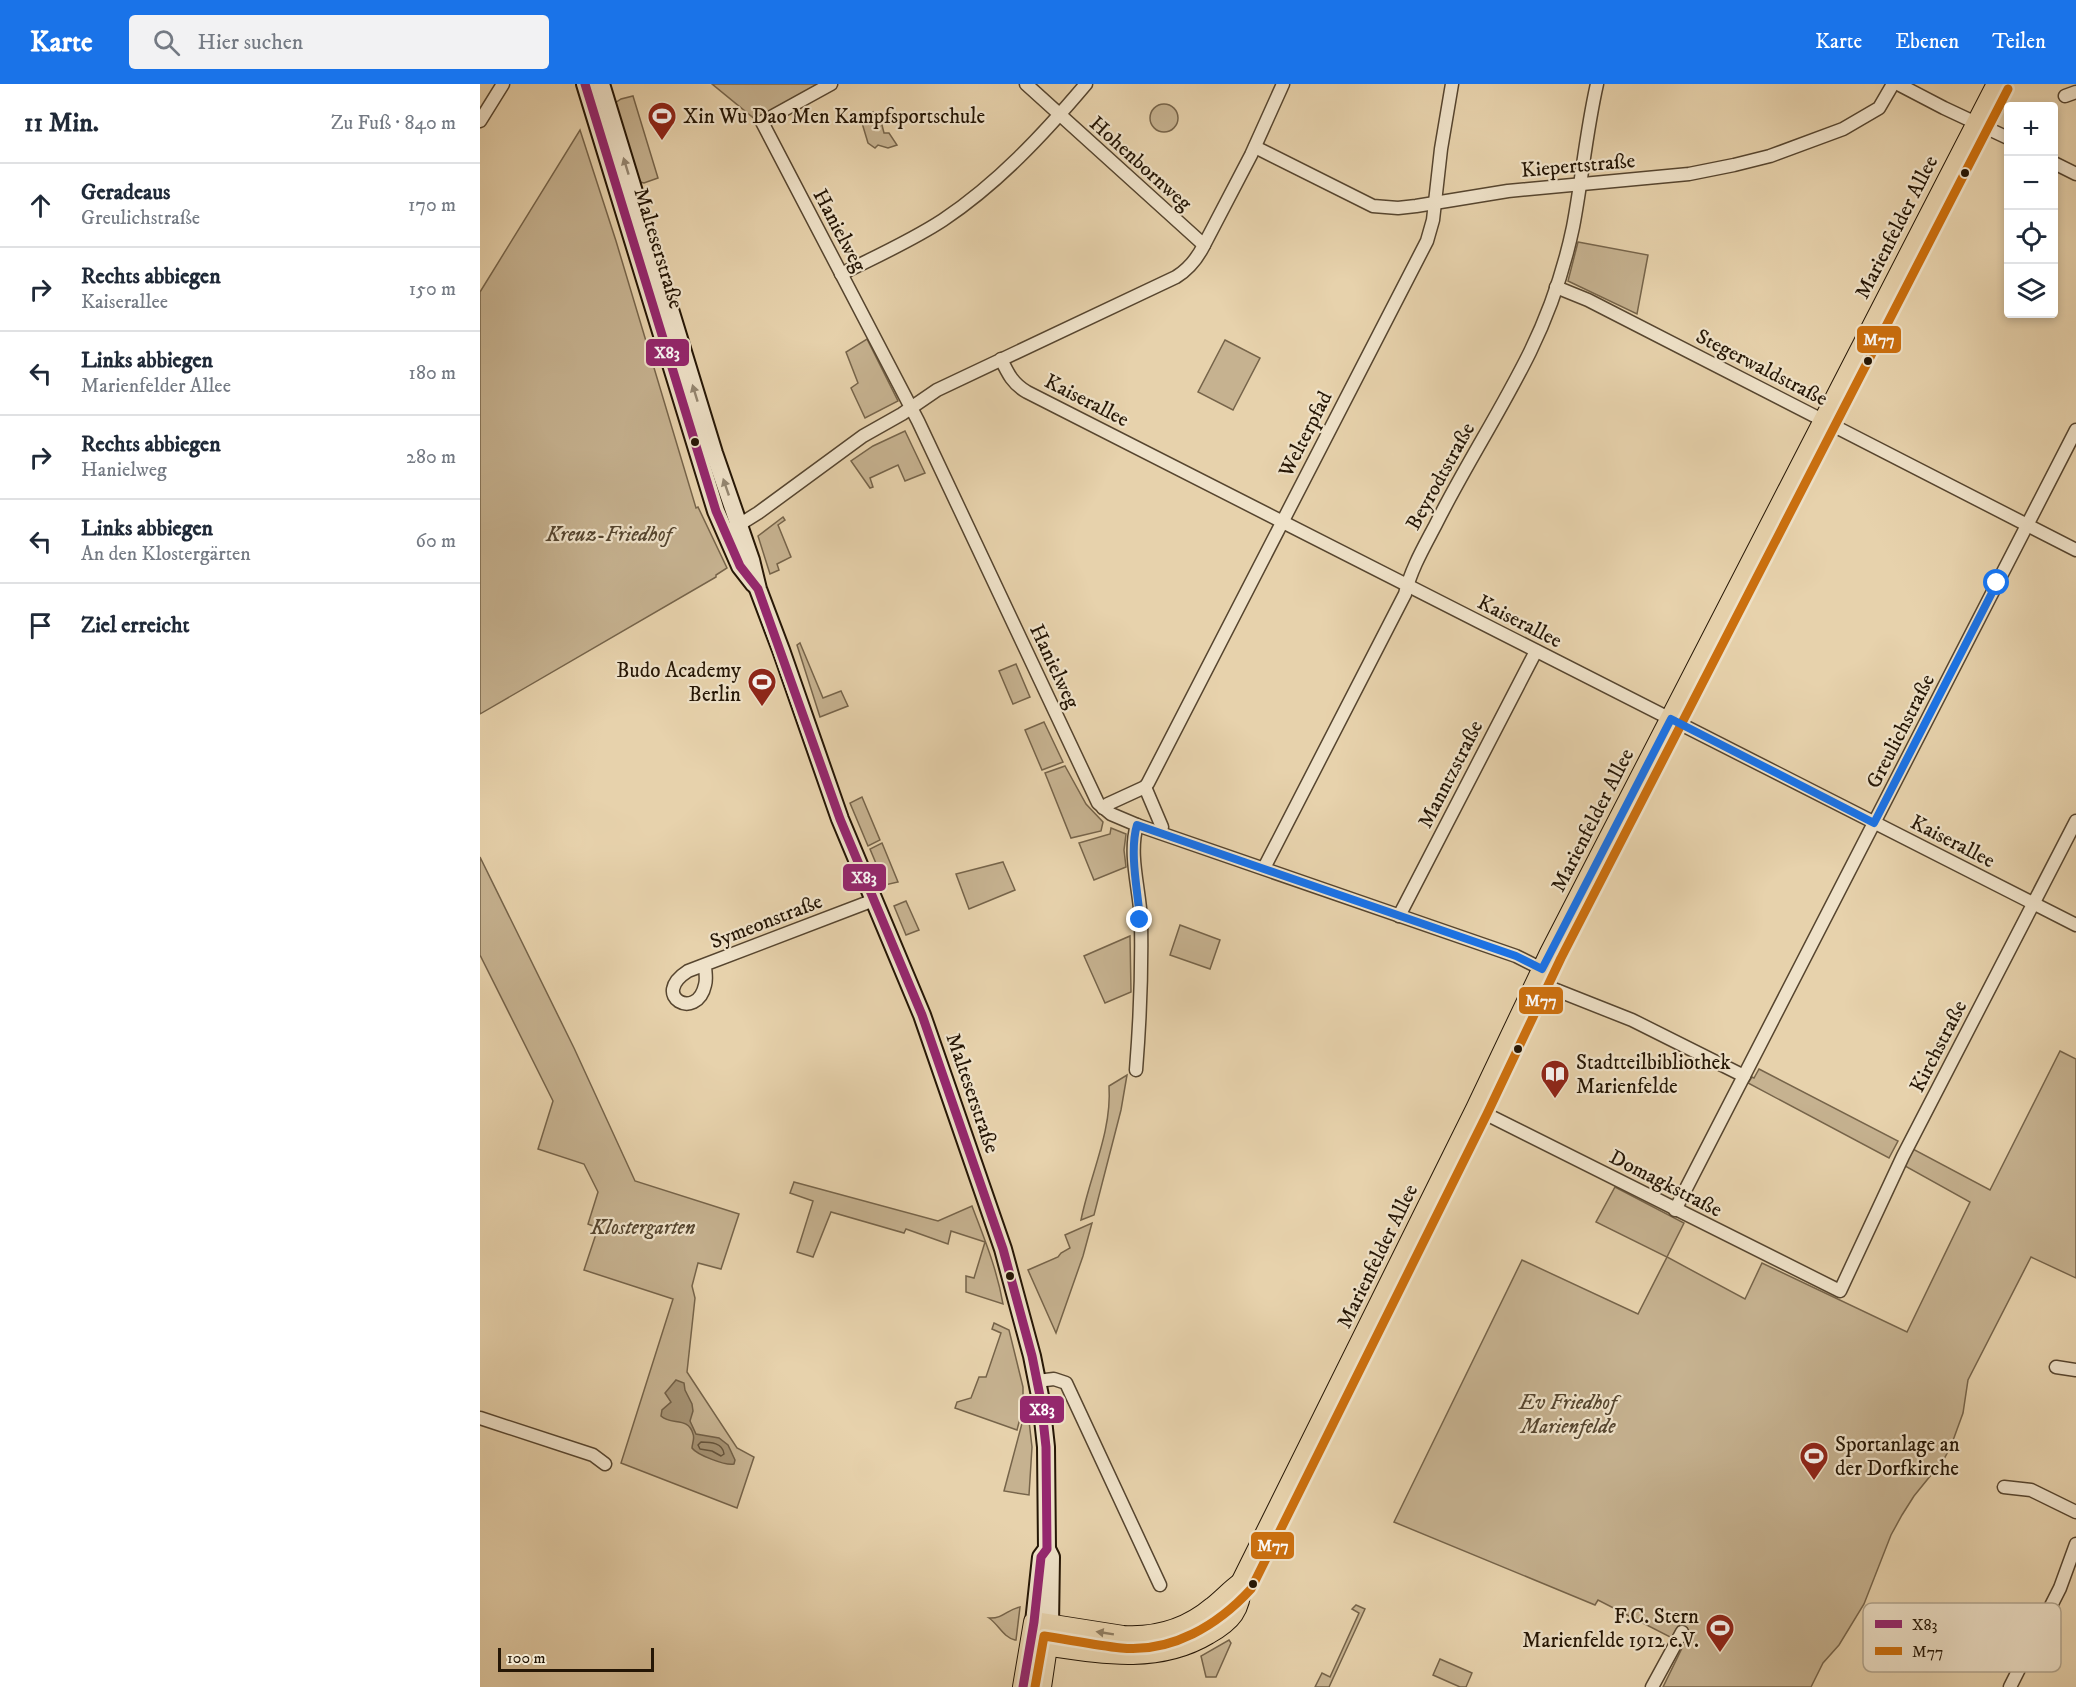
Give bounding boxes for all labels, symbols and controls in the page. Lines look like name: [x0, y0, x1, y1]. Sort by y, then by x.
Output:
search box: [129, 15, 549, 69]
text: Karte: [30, 25, 93, 60]
icon: search: [150, 26, 183, 59]
text: Hier suchen: [198, 29, 303, 56]
text: Karte: [1815, 29, 1862, 55]
text: Ebenen: [1895, 29, 1959, 55]
text: Teilen: [1992, 29, 2046, 55]
sports icon: Xin Wu Dao Men Kampfsportschule: [646, 100, 678, 142]
map controls: [2004, 102, 2058, 318]
button: +: [2004, 102, 2058, 156]
place label: Xin Wu Dao Men Kampfsportschule: [683, 104, 985, 130]
text: 11 Min.: [24, 107, 99, 140]
text: Zu Fuß · 840 m: [331, 111, 456, 136]
street label: Hohenbornweg: [1084, 111, 1198, 217]
street label: Kiepertstraße: [1520, 148, 1637, 184]
street label: Marienfelder Allee: [1850, 151, 1944, 303]
button: −: [2004, 156, 2058, 210]
one-way arrow: [621, 157, 630, 175]
unlabelled marker: [1959, 167, 1971, 179]
text: Geradeaus: [81, 179, 170, 206]
street label: Malteserstraße: [627, 185, 689, 312]
street label: Hanielweg: [806, 185, 872, 277]
icon: ahead: [24, 189, 57, 222]
text: 170 m: [408, 193, 456, 218]
text: Greulichstraße: [81, 206, 200, 231]
button: locate: [2004, 210, 2058, 264]
text: Rechts abbiegen: [81, 263, 221, 290]
button: layers: [2004, 264, 2058, 318]
icon: right: [24, 273, 57, 306]
text: 150 m: [409, 277, 456, 302]
text: Kaiserallee: [81, 290, 168, 315]
street label: Stegerwaldstraße: [1691, 324, 1832, 412]
line badge: M77: [1856, 325, 1902, 354]
text: M77: [1863, 330, 1895, 350]
line badge: X83: [645, 338, 690, 367]
text: X83: [654, 343, 680, 363]
text: Links abbiegen: [81, 347, 213, 374]
unlabelled marker: [1862, 355, 1874, 367]
icon: left: [24, 357, 57, 390]
text: 180 m: [409, 361, 456, 386]
street label: Kaiserallee: [1040, 369, 1133, 433]
text: Marienfelder Allee: [81, 374, 231, 399]
one-way arrow: [690, 384, 699, 402]
street label: Welterpfad: [1273, 387, 1339, 483]
street label: Beyrodtstraße: [1401, 418, 1481, 535]
text: Rechts abbiegen: [81, 431, 221, 458]
unlabelled marker: [689, 436, 701, 448]
icon: right: [24, 441, 57, 474]
text: 280 m: [406, 445, 456, 470]
text: Hanielweg: [81, 458, 167, 483]
one-way arrow: [720, 478, 730, 496]
text: Links abbiegen: [81, 515, 213, 542]
park label: Kreuz-Friedhof: [545, 522, 677, 548]
icon: left: [24, 525, 57, 558]
text: 60 m: [416, 529, 456, 554]
text: An den Klostergärten: [81, 542, 251, 567]
route start: [1983, 569, 2009, 595]
street label: Kaiserallee: [1473, 590, 1566, 654]
icon: arrive: [24, 609, 57, 642]
text: Ziel erreicht: [81, 612, 189, 639]
street label: Hanielweg: [1023, 620, 1085, 713]
place label: Budo Academy Berlin: [616, 658, 742, 708]
sports icon: Budo Academy Berlin: [746, 666, 778, 708]
street label: Greulichstraße: [1861, 670, 1941, 793]
street label: Manntzstraße: [1413, 716, 1489, 833]
street label: Marienfelder Allee: [1546, 744, 1640, 896]
street label: Kaiserallee: [1906, 810, 1999, 874]
line badge: X83: [842, 863, 887, 892]
text: X83: [851, 868, 877, 888]
street label: Symeonstraße: [707, 889, 826, 955]
route end: [1126, 906, 1152, 932]
line badge: M77: [1518, 986, 1564, 1015]
text: M77: [1525, 991, 1557, 1011]
street label: Kirchstraße: [1905, 996, 1973, 1097]
street label: Malteserstraße: [939, 1030, 1005, 1157]
unlabelled marker: [1512, 1043, 1524, 1055]
place label: Stadtteilbibliothek Marienfelde: [1576, 1050, 1731, 1100]
library icon: Stadtteilbibliothek Marienfelde: [1539, 1058, 1571, 1100]
street label: Domagkstraße: [1605, 1144, 1727, 1224]
street label: Marienfelder Allee: [1332, 1180, 1424, 1333]
park label: Klostergarten: [590, 1215, 696, 1241]
unlabelled marker: [1004, 1270, 1016, 1282]
park label: Ev Friedhof Marienfelde: [1518, 1390, 1622, 1440]
line badge: X83: [1019, 1395, 1065, 1424]
text: X83: [1029, 1400, 1055, 1420]
place label: Sportanlage an der Dorfkirche: [1835, 1432, 1960, 1482]
sports icon: Sportanlage an der Dorfkirche: [1798, 1440, 1830, 1482]
line badge: M77: [1250, 1531, 1295, 1560]
text: M77: [1257, 1536, 1289, 1556]
unlabelled marker: [1247, 1578, 1259, 1590]
legend: [1863, 1603, 2061, 1672]
place label: F.C. Stern Marienfelde 1912 e.V.: [1522, 1604, 1699, 1654]
sports icon: F.C. Stern Marienfelde 1912 e.V.: [1704, 1612, 1736, 1654]
text: X83: [1912, 1615, 1938, 1635]
one-way arrow: [1095, 1629, 1114, 1638]
text: M77: [1912, 1642, 1943, 1662]
scale bar: [498, 1645, 654, 1672]
text: 100 m: [507, 1648, 546, 1668]

